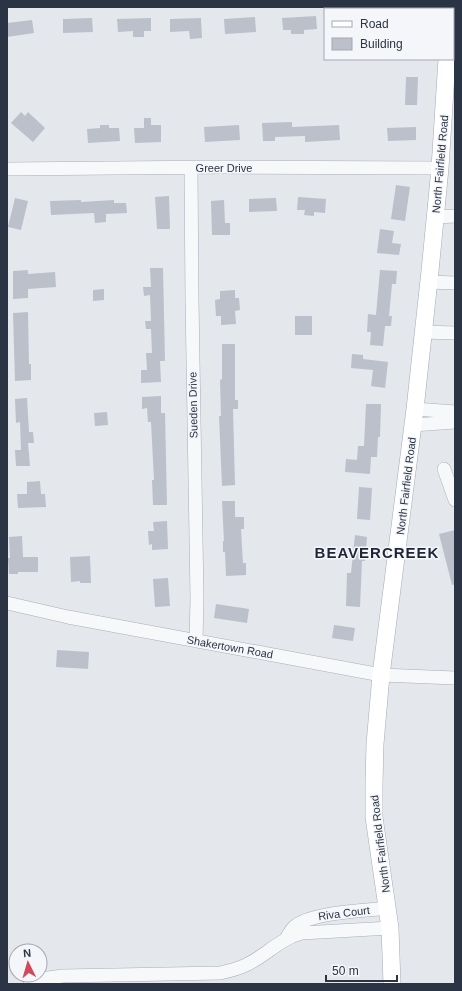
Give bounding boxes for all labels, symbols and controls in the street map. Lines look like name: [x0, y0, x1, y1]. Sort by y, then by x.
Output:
legend: [324, 8, 454, 60]
text: Road: [360, 17, 389, 31]
text: Building: [360, 37, 403, 51]
street label: North Fairfield Road: [430, 114, 450, 214]
street label: Greer Drive: [196, 162, 252, 174]
street label: Sueden Drive: [186, 372, 200, 438]
street label: North Fairfield Road: [394, 436, 418, 536]
district label: BEAVERCREEK: [315, 544, 439, 561]
street label: Shakertown Road: [186, 633, 274, 661]
street label: North Fairfield Road: [368, 794, 392, 894]
street label: Riva Court: [317, 904, 371, 922]
north arrow: [8, 943, 48, 983]
text: N: [23, 947, 32, 959]
scale bar: [326, 957, 397, 983]
text: 50 m: [332, 964, 359, 978]

